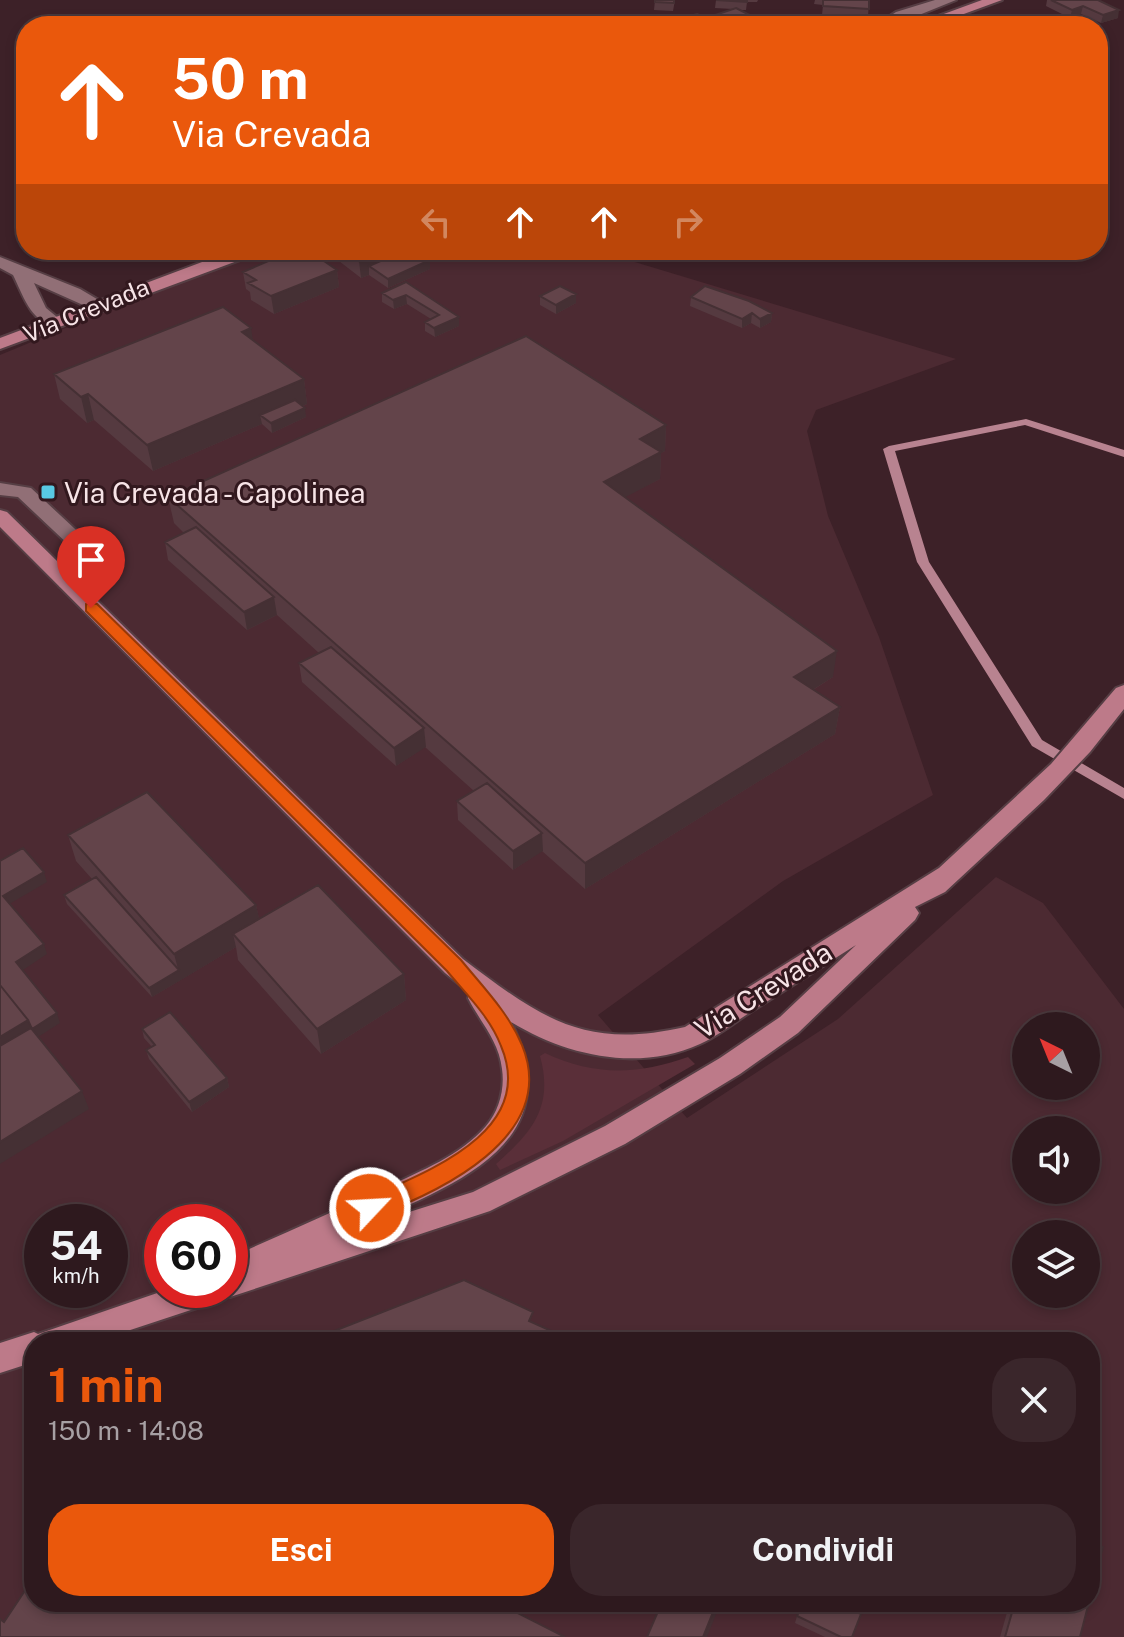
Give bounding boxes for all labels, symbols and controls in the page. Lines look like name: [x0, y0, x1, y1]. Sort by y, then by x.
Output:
text: 50 m: [172, 46, 309, 112]
icon: ahead: [40, 48, 144, 152]
text: Via Crevada: [172, 113, 371, 155]
icon: left: [414, 200, 458, 244]
icon: ahead: [498, 200, 542, 244]
icon: ahead: [582, 200, 626, 244]
icon: right: [666, 200, 710, 244]
street label: Via Crevada: [19, 272, 153, 348]
place label: Via Crevada - Capolinea: [64, 476, 365, 509]
marker: Via Crevada - Capolinea: [39, 483, 57, 501]
pin: [57, 526, 125, 608]
icon: arrive: [69, 538, 113, 582]
street label: Via Crevada: [688, 935, 838, 1045]
north arrow: [1012, 1012, 1100, 1100]
map controls: [1012, 1012, 1100, 1308]
button: sound: [1012, 1116, 1100, 1204]
position arrow: [328, 1166, 412, 1250]
speed limit sign: 60: [144, 1204, 248, 1308]
button: layers: [1012, 1220, 1100, 1308]
text: 54: [49, 1222, 103, 1269]
text: km/h: [52, 1264, 100, 1288]
text: 1 min: [48, 1356, 164, 1413]
button: close: [992, 1358, 1076, 1442]
text: 150 m · 14:08: [48, 1415, 204, 1446]
button: Esci: [48, 1504, 554, 1596]
button: Condividi: [570, 1504, 1076, 1596]

